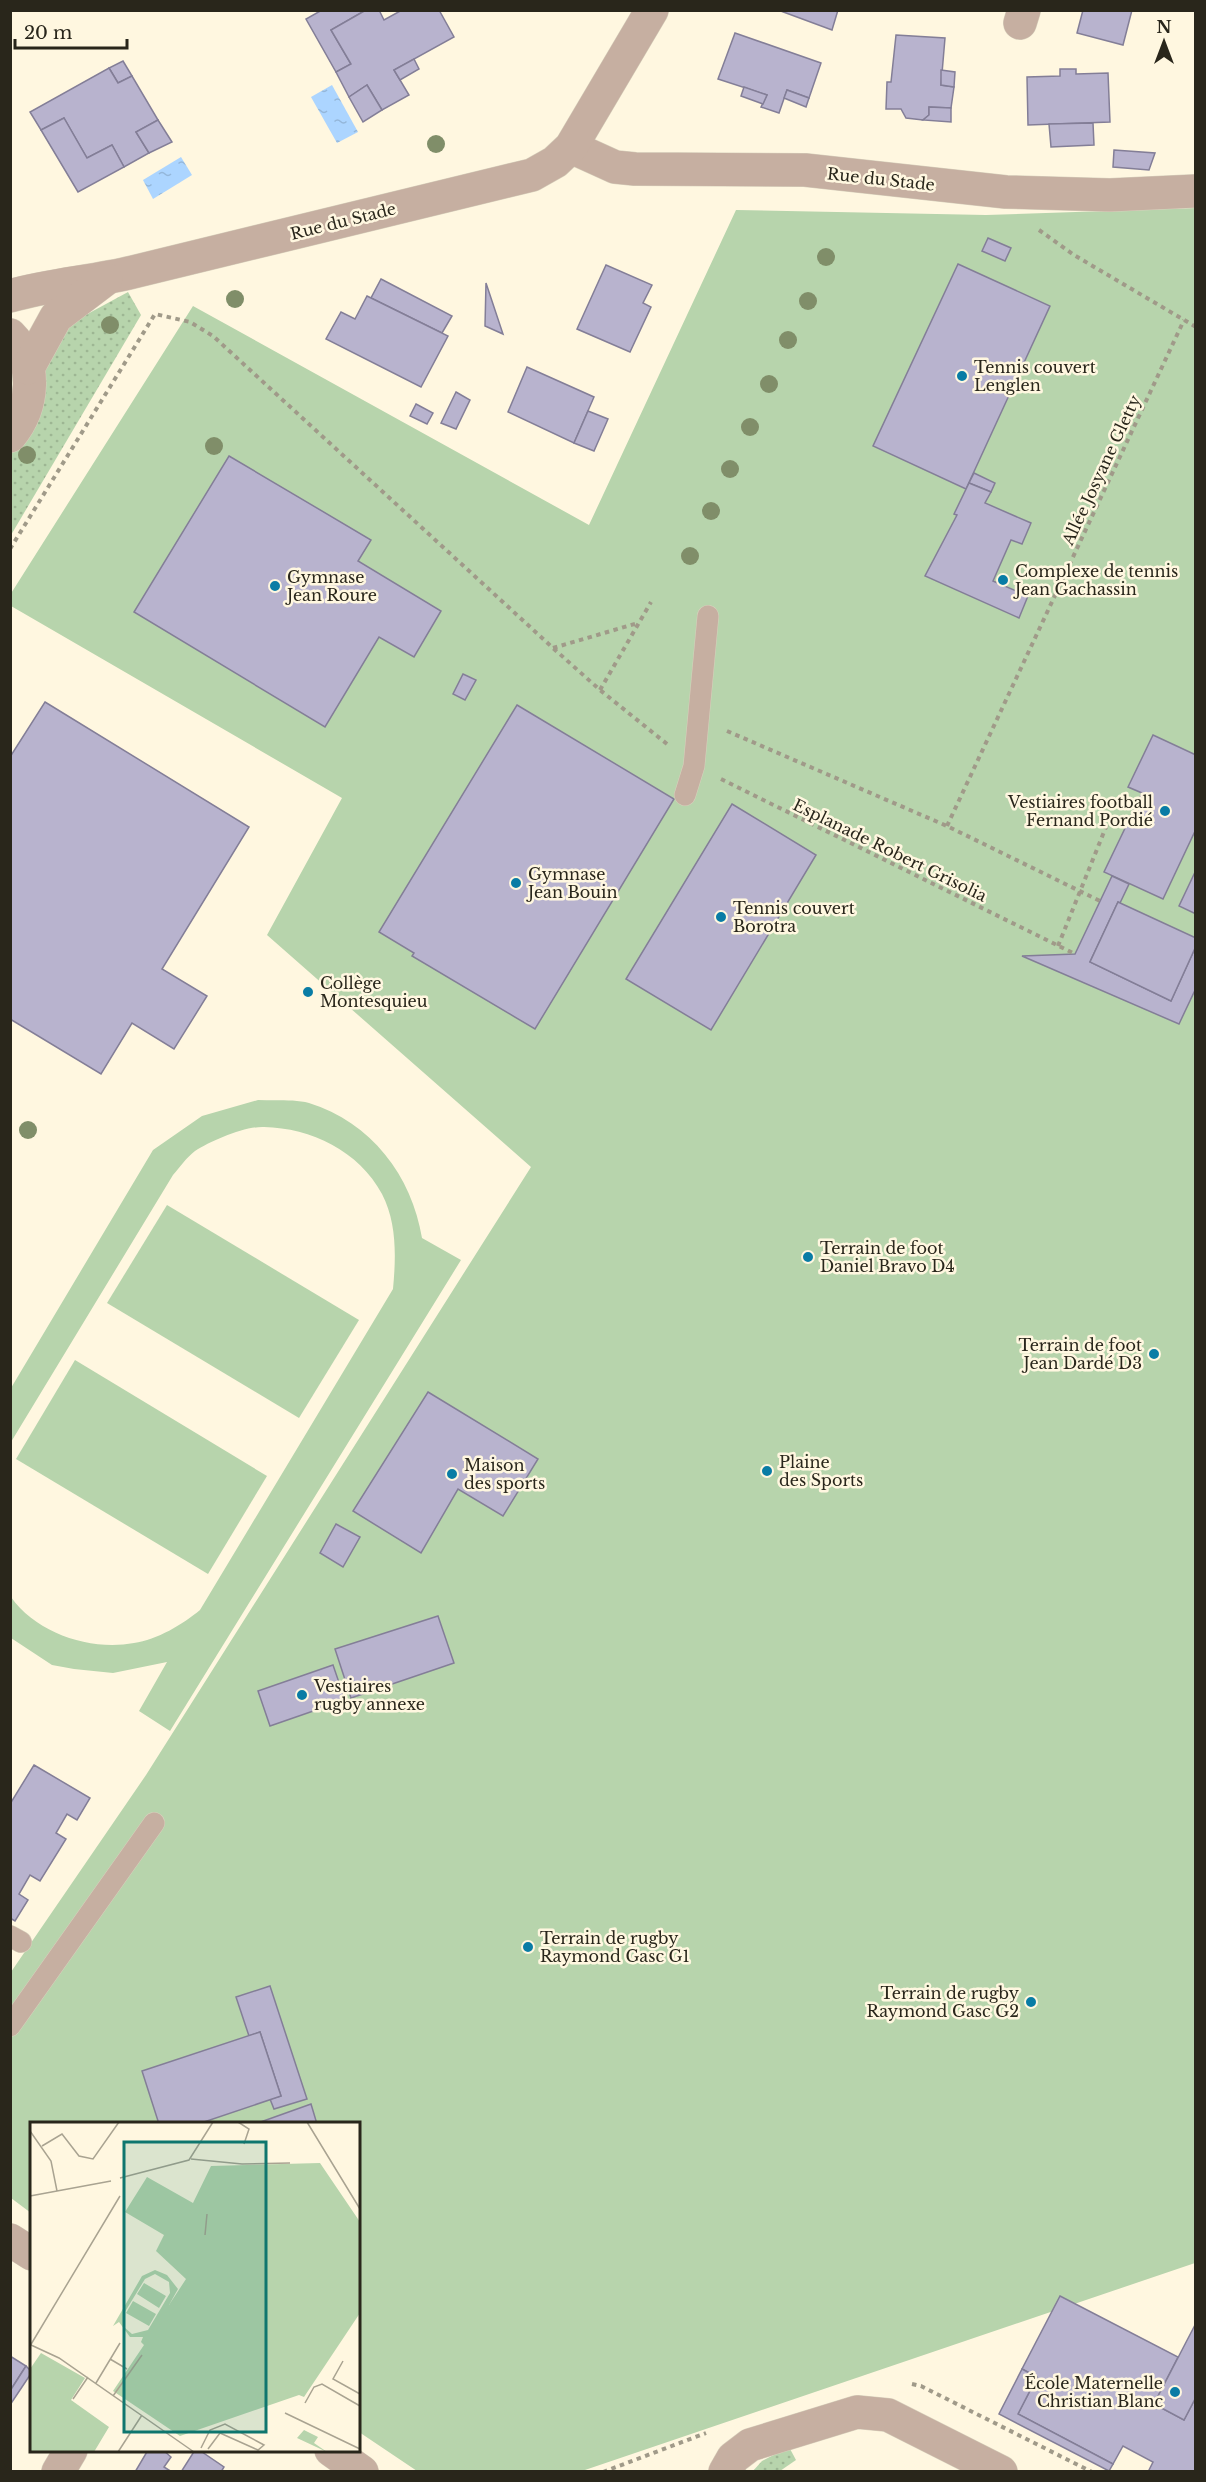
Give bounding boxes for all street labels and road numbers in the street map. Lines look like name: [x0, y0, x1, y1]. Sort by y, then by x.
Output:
street label: Rue du Stade: [826, 163, 936, 195]
street label: Rue du Stade: [288, 198, 398, 244]
street label: Allée Josyane Gletty: [1057, 391, 1145, 549]
street label: Esplanade Robert Grisolia: [790, 794, 990, 906]

